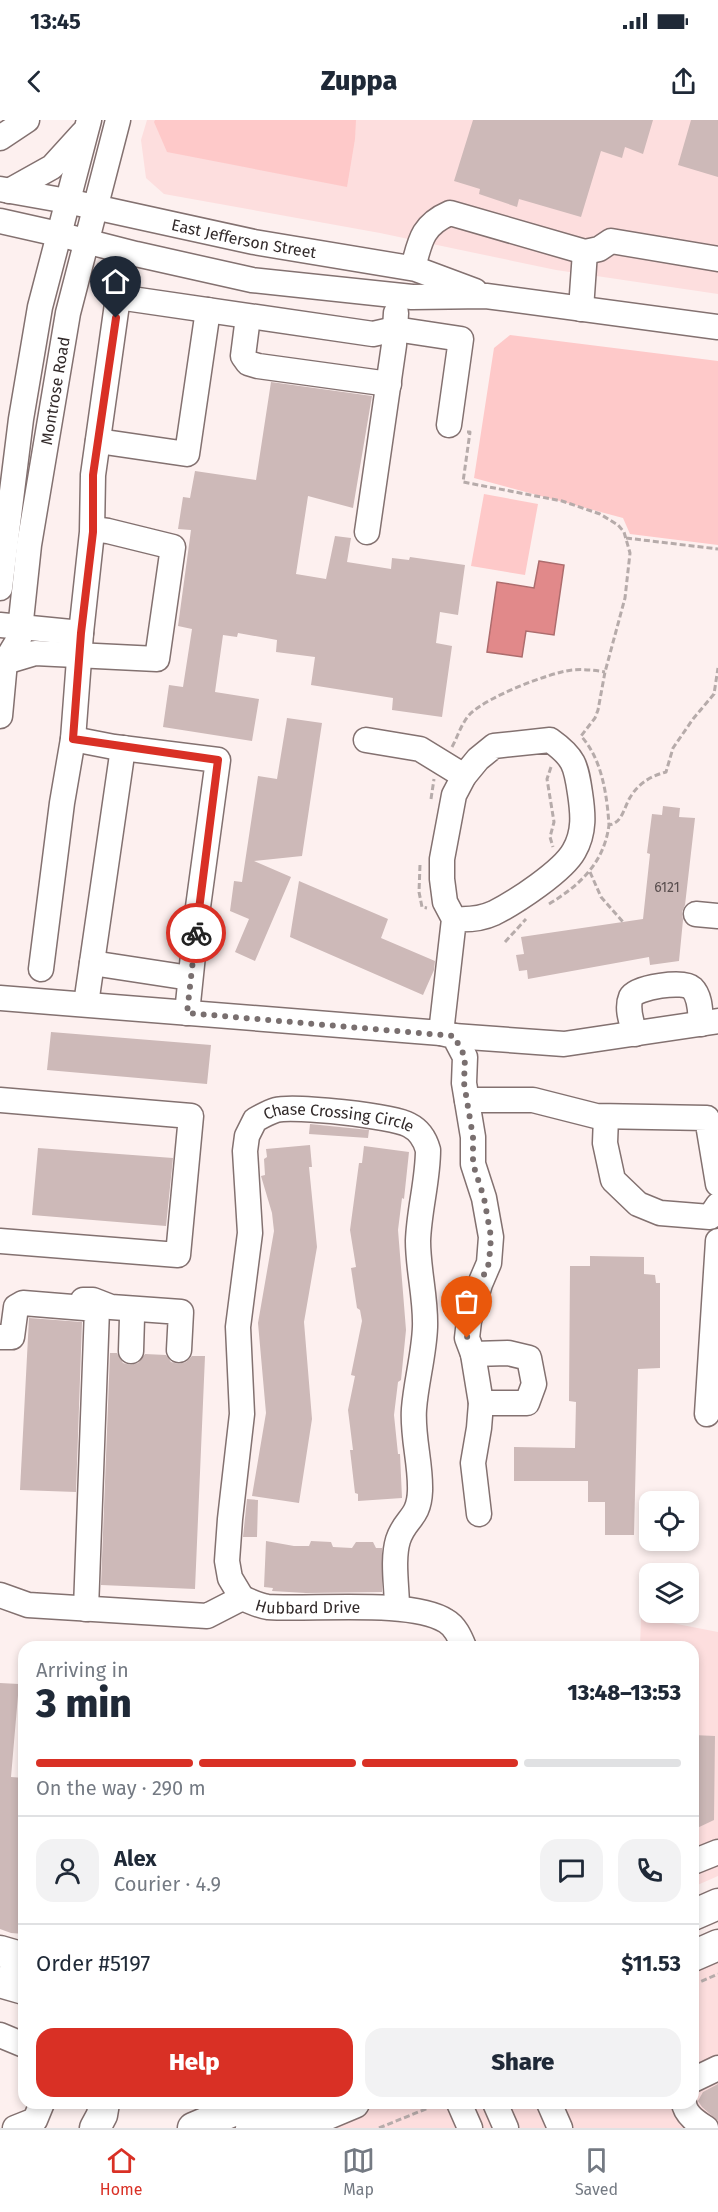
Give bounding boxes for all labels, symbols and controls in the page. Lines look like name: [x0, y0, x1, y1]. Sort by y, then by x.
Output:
text: 13:45: [30, 8, 81, 35]
icon: back: [18, 65, 51, 98]
text: Zuppa: [321, 65, 397, 97]
icon: share: [667, 65, 700, 98]
street label: East Jefferson Street: [170, 215, 318, 262]
pin: [90, 256, 141, 318]
icon: home: [99, 265, 132, 298]
street label: Montrose Road: [36, 335, 73, 446]
house number: 6121: [654, 879, 680, 896]
courier: [166, 903, 226, 963]
icon: bike: [180, 917, 213, 950]
street label: Chase Crossing Circle: [260, 1099, 418, 1136]
pin: [441, 1276, 492, 1338]
icon: bag: [450, 1285, 483, 1318]
map controls: [639, 1491, 699, 1623]
button: locate: [639, 1491, 699, 1551]
button: layers: [639, 1563, 699, 1623]
street label: Hubbard Drive: [253, 1595, 360, 1617]
text: Arriving in: [36, 1658, 129, 1682]
text: 13:48–13:53: [567, 1679, 681, 1706]
text: 3 min: [36, 1681, 132, 1727]
text: On the way · 290 m: [36, 1776, 206, 1800]
button: person: [36, 1839, 99, 1902]
button: chat: [540, 1839, 603, 1902]
button: phone: [618, 1839, 681, 1902]
text: Alex: [114, 1845, 157, 1872]
text: Courier · 4.9: [114, 1872, 221, 1896]
text: Order #5197: [36, 1950, 150, 1977]
text: $11.53: [621, 1950, 681, 1977]
button: Help: [36, 2028, 353, 2097]
button: Share: [365, 2028, 681, 2097]
tab: Home: [100, 2144, 143, 2199]
tab: Map: [342, 2144, 375, 2199]
tab: Saved: [575, 2144, 618, 2199]

